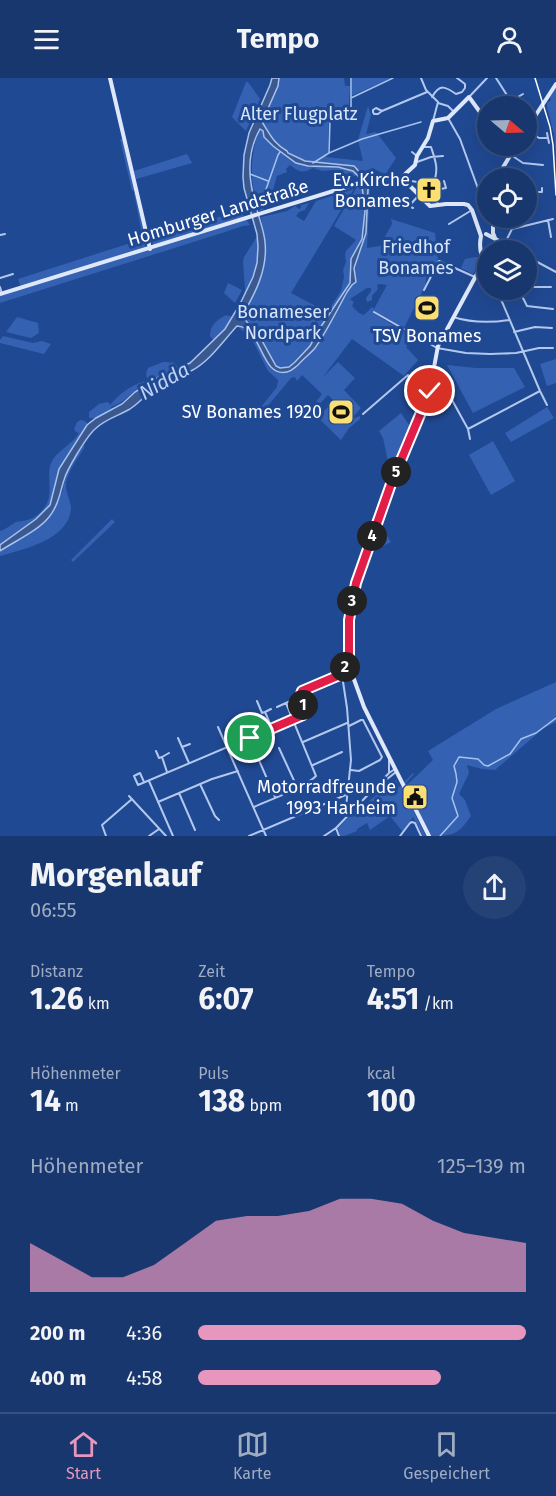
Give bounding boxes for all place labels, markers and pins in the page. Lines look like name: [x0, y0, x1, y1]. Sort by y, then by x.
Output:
place label: Ev. Kirche Bonames: [332, 169, 410, 212]
church icon: Ev. Kirche Bonames: [414, 175, 444, 205]
sports icon: TSV Bonames: [412, 293, 442, 323]
place label: TSV Bonames: [373, 325, 481, 347]
pin: [404, 365, 455, 416]
sports icon: SV Bonames 1920: [326, 397, 356, 427]
place label: SV Bonames 1920: [182, 401, 322, 423]
pin: 5: [381, 457, 411, 487]
pin: 4: [357, 521, 387, 551]
pin: 3: [337, 586, 367, 616]
pin: 2: [330, 652, 360, 682]
pin: 1: [288, 690, 318, 720]
pin: [224, 712, 275, 763]
place label: Motorradfreunde 1993 Harheim: [257, 776, 396, 819]
public building icon: Motorradfreunde 1993 Harheim: [400, 782, 430, 812]

